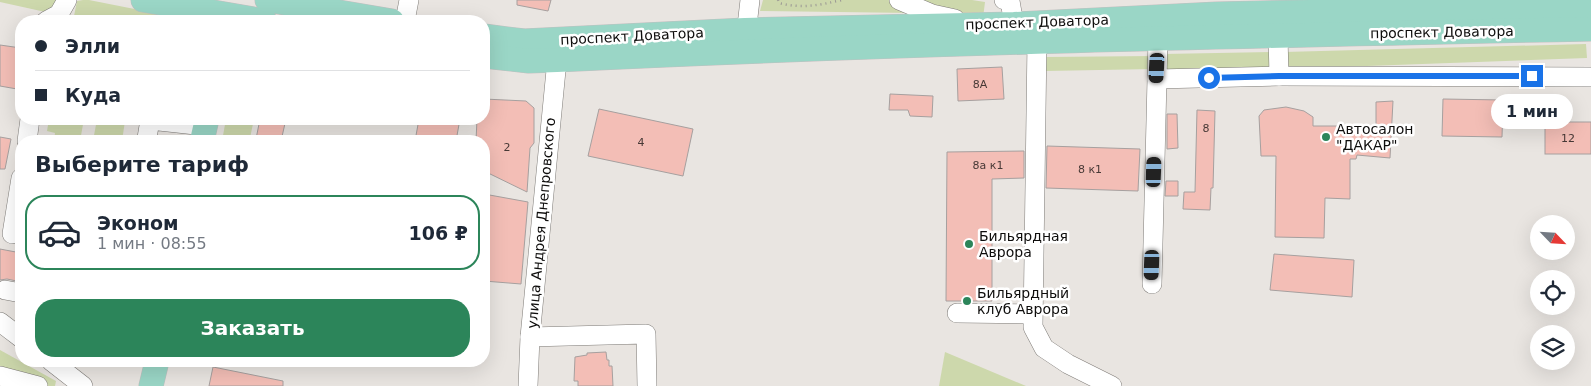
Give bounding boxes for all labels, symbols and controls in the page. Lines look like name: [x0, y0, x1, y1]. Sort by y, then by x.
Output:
street label: проспект Доватора: [965, 11, 1109, 33]
street label: проспект Доватора: [1370, 23, 1514, 41]
street label: проспект Доватора: [560, 24, 704, 48]
text: Элли: [65, 35, 120, 57]
car: [1148, 53, 1165, 83]
route end: [1521, 65, 1543, 87]
route start: [1198, 67, 1220, 89]
house number: 8А: [973, 78, 988, 91]
text: Куда: [65, 84, 121, 106]
callout: 1 мин: [1491, 94, 1573, 128]
text: 1 мин: [1506, 102, 1558, 121]
street label: улица Андрея Днепровского: [524, 117, 558, 329]
place label: Автосалон "ДАКАР": [1336, 121, 1414, 153]
house number: 8: [1203, 122, 1210, 135]
marker: Автосалон "ДАКАР": [1320, 131, 1332, 143]
house number: 12: [1561, 132, 1575, 145]
house number: 4: [638, 136, 645, 149]
house number: 2: [504, 141, 511, 154]
text: Выберите тариф: [35, 152, 249, 177]
car: [1145, 157, 1162, 187]
house number: 8а к1: [973, 159, 1003, 172]
house number: 8 к1: [1078, 163, 1102, 176]
icon: car: [37, 210, 82, 255]
text: Эконом: [97, 212, 179, 234]
north arrow: [1530, 215, 1575, 260]
map controls: [1530, 215, 1575, 370]
text: 106 ₽: [409, 222, 468, 244]
place label: Бильярдная Аврора: [979, 228, 1068, 260]
text: 1 мин · 08:55: [97, 234, 207, 253]
marker: Бильярдная Аврора: [963, 238, 975, 250]
car: [1143, 250, 1160, 280]
button: locate: [1530, 270, 1575, 315]
place label: Бильярдный клуб Аврора: [977, 285, 1069, 317]
marker: Бильярдный клуб Аврора: [961, 295, 973, 307]
button: Заказать: [35, 299, 470, 357]
button: layers: [1530, 325, 1575, 370]

